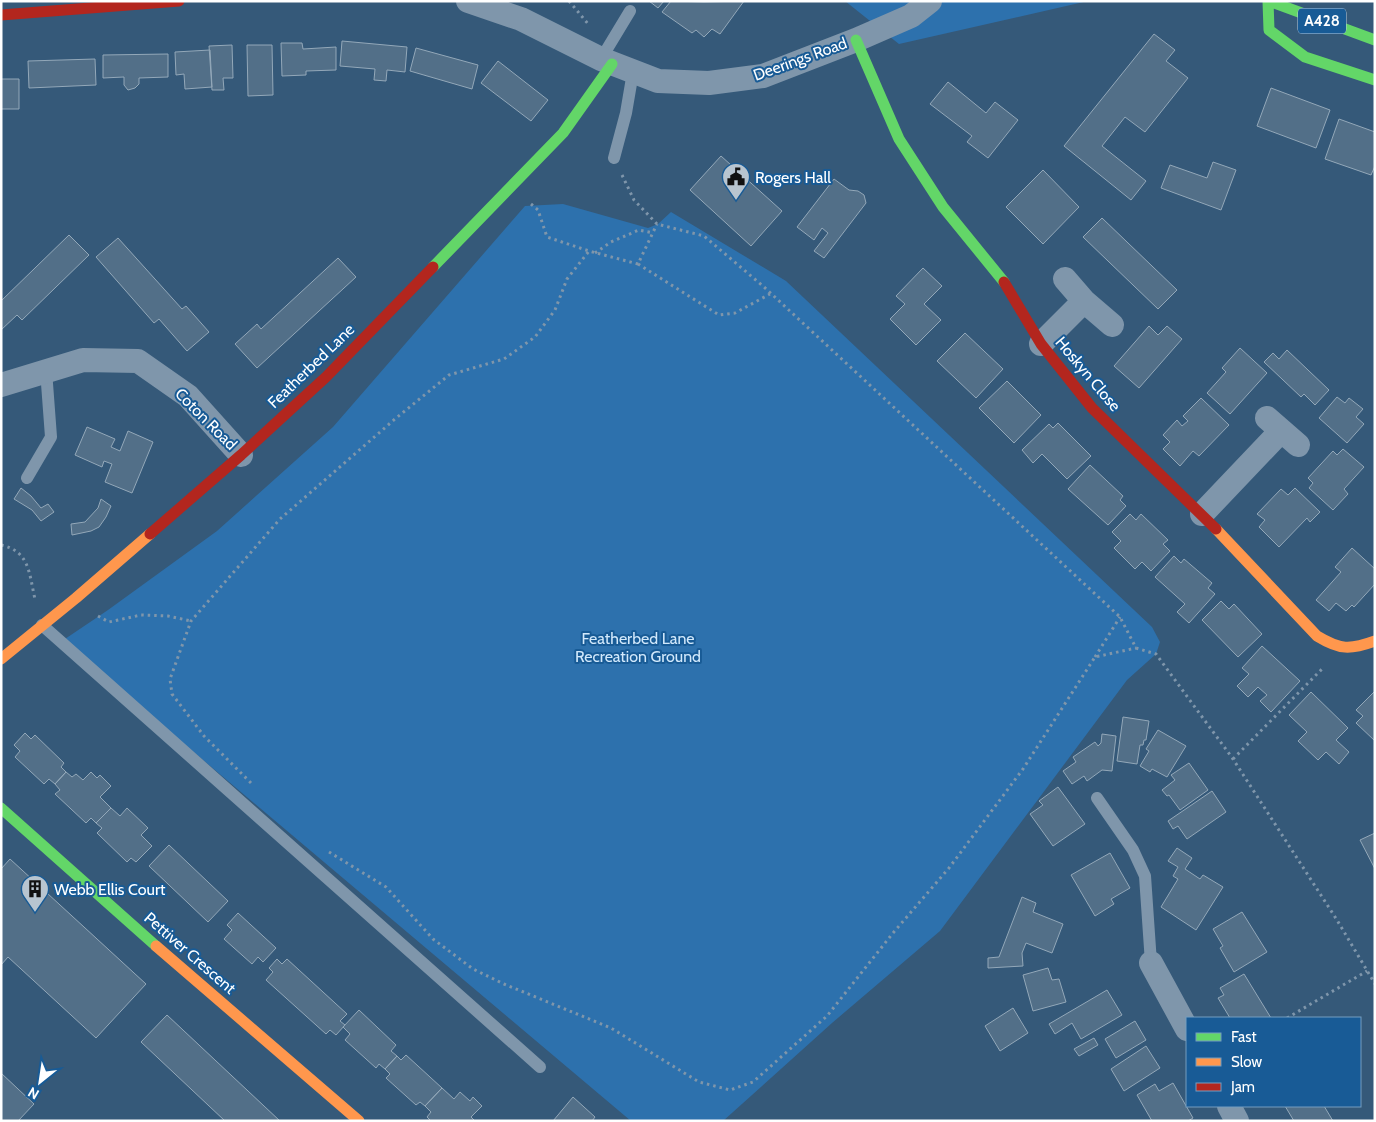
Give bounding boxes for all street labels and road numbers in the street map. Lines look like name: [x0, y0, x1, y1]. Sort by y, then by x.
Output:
road number: A428: [1298, 8, 1346, 34]
street label: Deerings Road: [751, 33, 849, 85]
street label: Featherbed Lane: [264, 320, 358, 412]
street label: Hoskyn Close: [1051, 333, 1125, 415]
street label: Coton Road: [171, 384, 241, 454]
street label: Pettiver Crescent: [140, 908, 240, 998]

